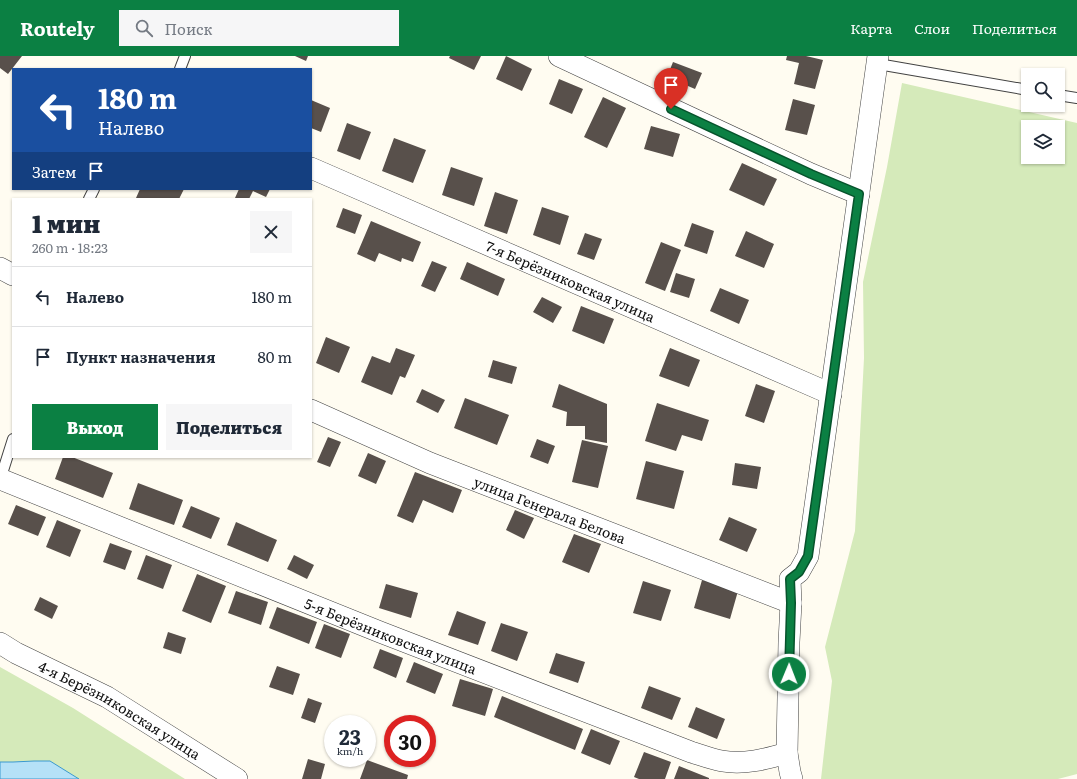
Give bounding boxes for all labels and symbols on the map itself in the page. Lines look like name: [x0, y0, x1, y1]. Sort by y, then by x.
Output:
pin: [654, 68, 688, 109]
street label: 7-я Берёзниковская улица: [483, 235, 659, 327]
street label: улица Генерала Белова: [471, 471, 629, 548]
street label: 5-я Берёзниковская улица: [302, 593, 480, 679]
position arrow: [768, 653, 810, 695]
street label: 4-я Берёзниковская улица: [35, 655, 205, 764]
speed limit sign: 30: [384, 715, 436, 767]

